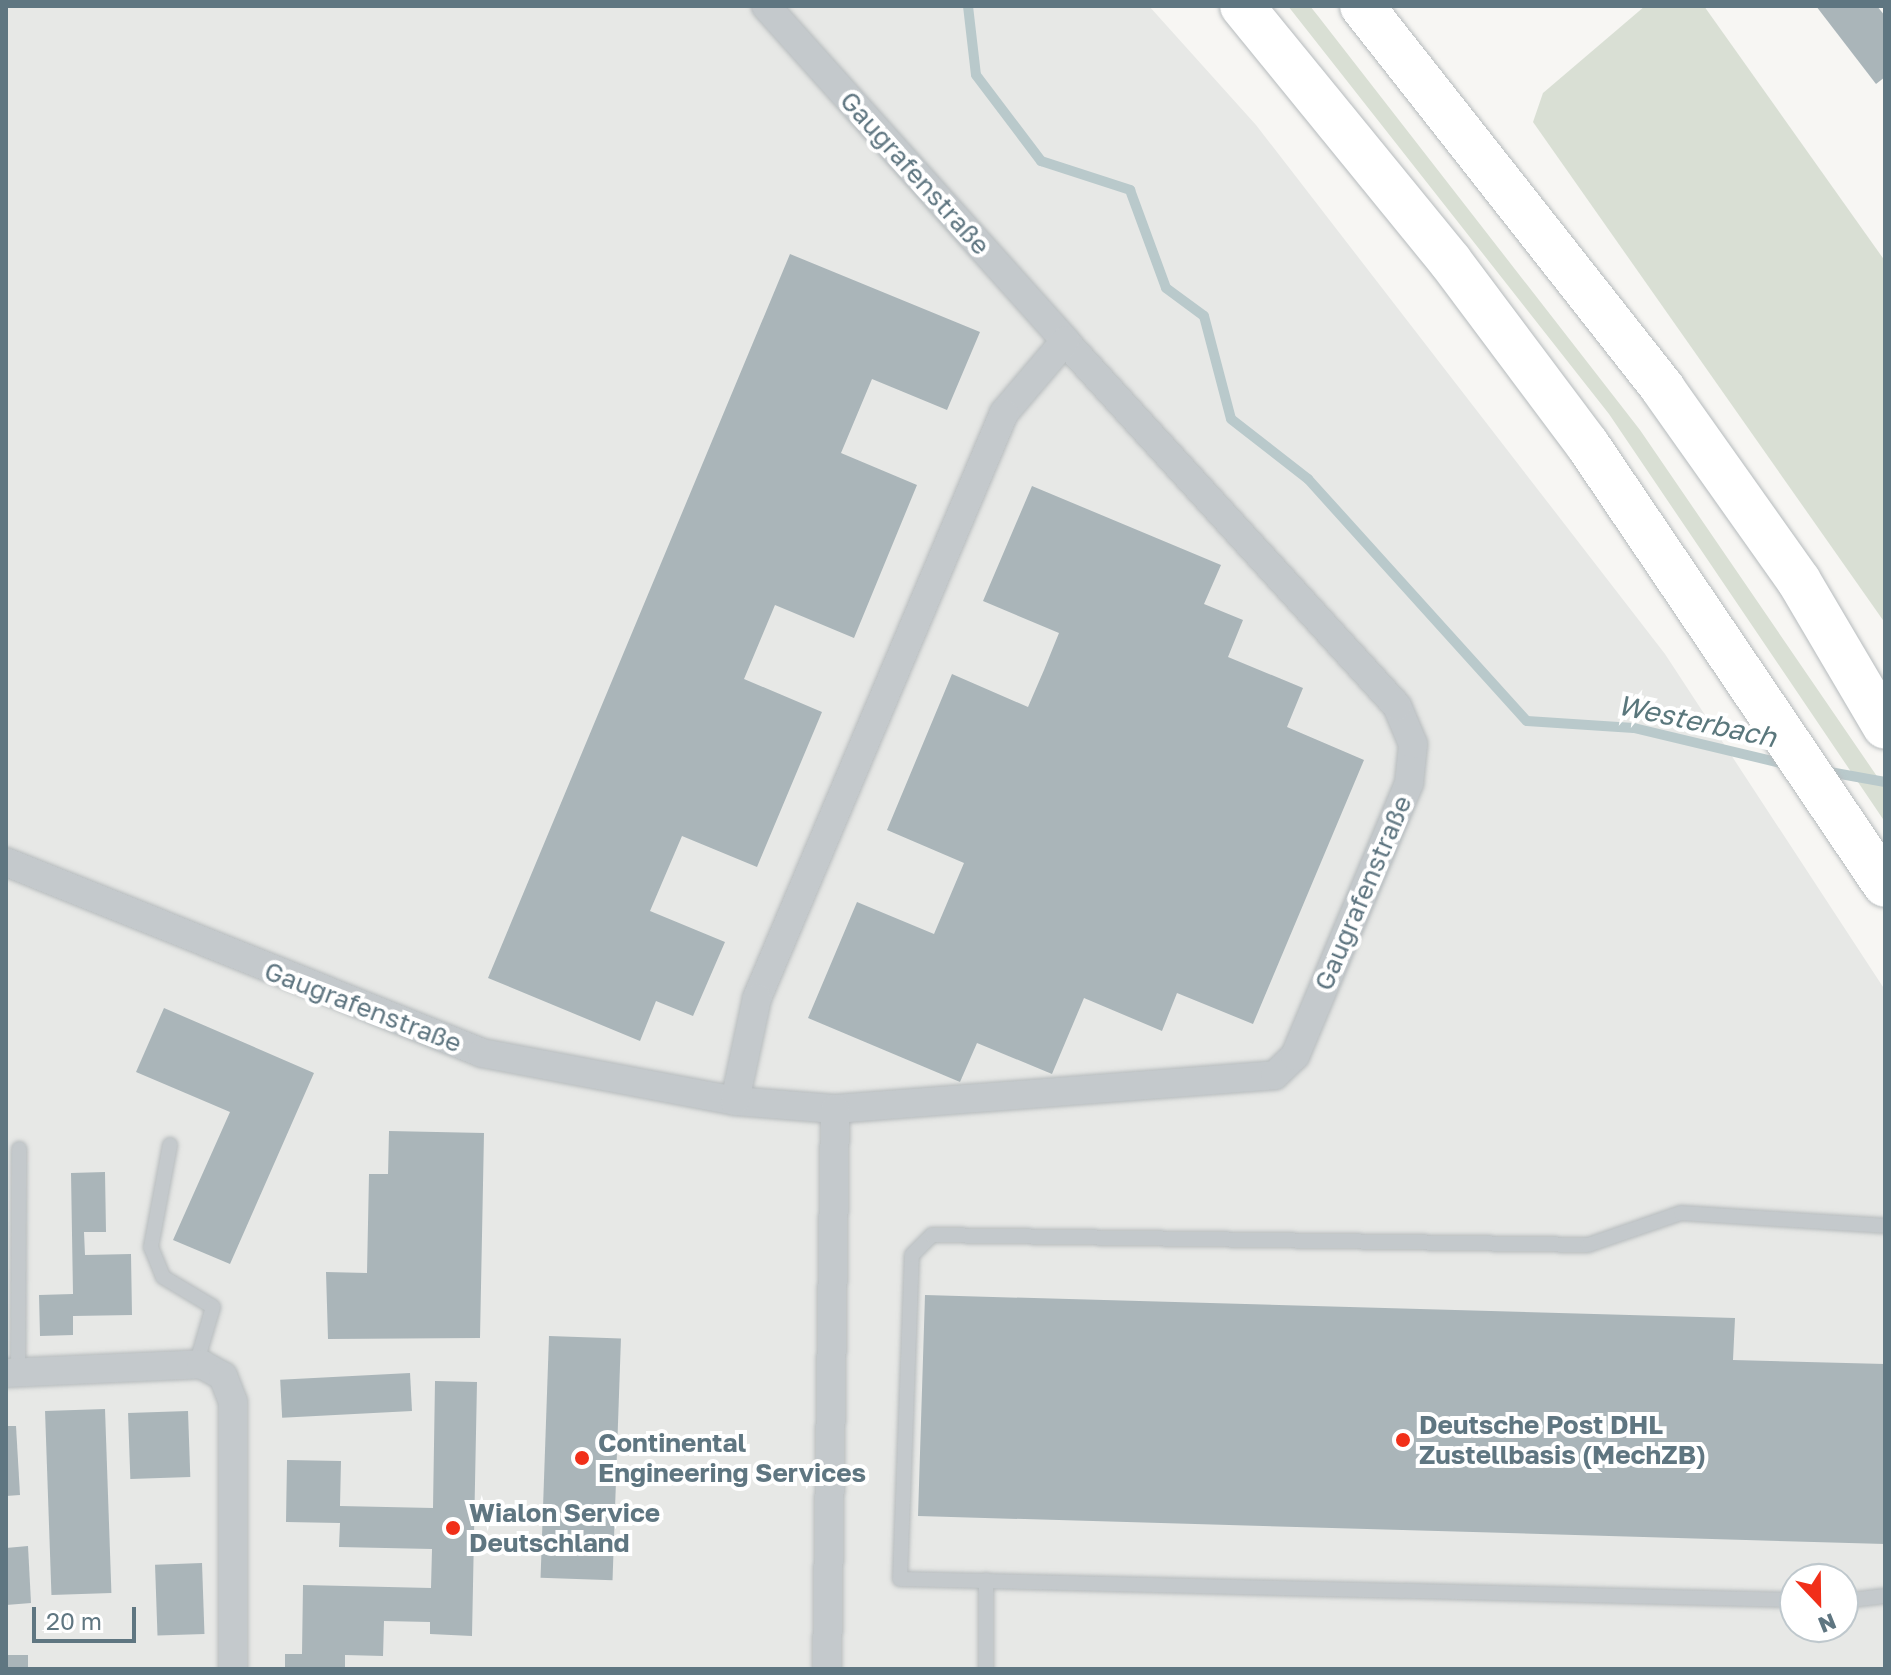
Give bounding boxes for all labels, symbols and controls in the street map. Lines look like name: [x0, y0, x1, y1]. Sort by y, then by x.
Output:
street label: Gaugrafenstraße: [834, 85, 996, 261]
water label: Westerbach: [1615, 688, 1779, 754]
street label: Gaugrafenstraße: [1308, 791, 1418, 995]
street label: Gaugrafenstraße: [260, 955, 466, 1059]
place label: Deutsche Post DHL Zustellbasis (MechZB): [1419, 1409, 1706, 1470]
place label: Continental Engineering Services: [598, 1427, 866, 1488]
marker: Deutsche Post DHL Zustellbasis (MechZB): [1394, 1431, 1412, 1449]
marker: Continental Engineering Services: [573, 1449, 591, 1467]
place label: Wialon Service Deutschland: [469, 1497, 660, 1558]
marker: Wialon Service Deutschland: [444, 1519, 462, 1537]
north arrow: [1779, 1563, 1859, 1643]
scale bar: [36, 1591, 140, 1641]
text: 20 m: [46, 1606, 102, 1635]
text: N: [1815, 1608, 1840, 1640]

